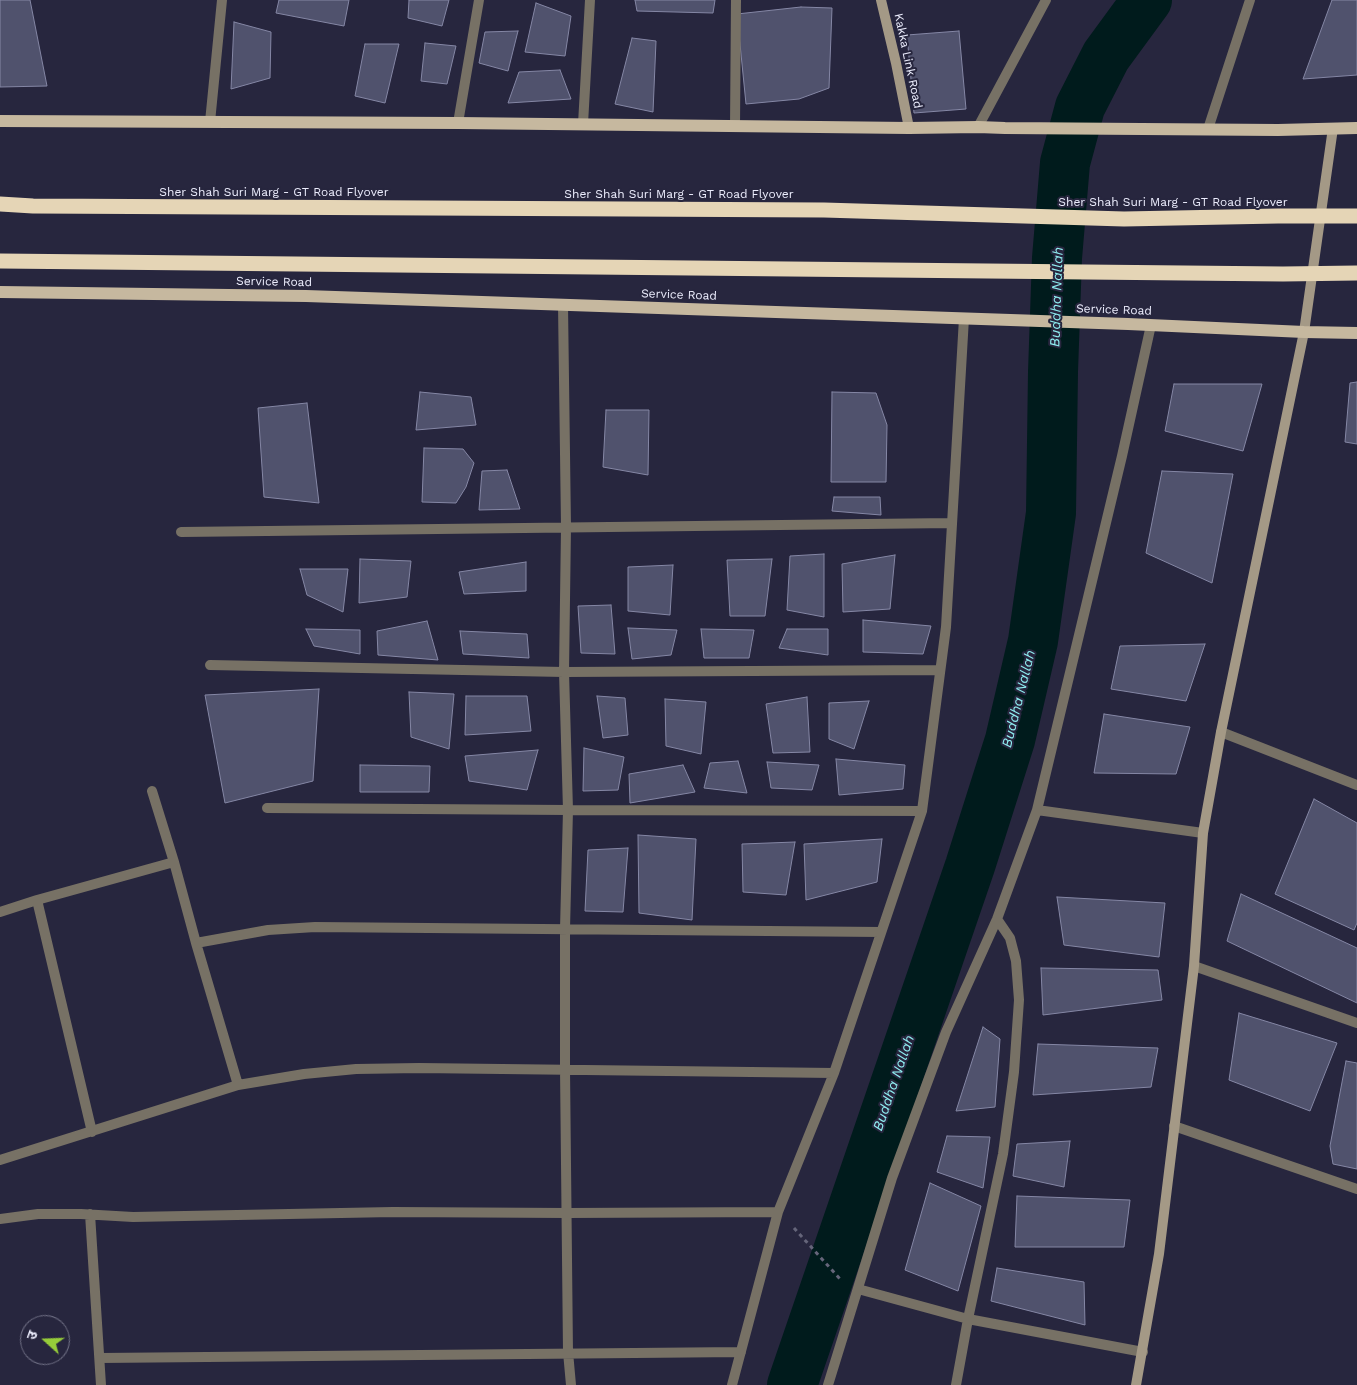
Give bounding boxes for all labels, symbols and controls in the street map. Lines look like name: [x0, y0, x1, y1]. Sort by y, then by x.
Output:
street label: Kakka Link Road: [891, 12, 925, 110]
street label: Sher Shah Suri Marg - GT Road Flyover: [159, 185, 389, 199]
street label: Sher Shah Suri Marg - GT Road Flyover: [564, 187, 794, 201]
street label: Sher Shah Suri Marg - GT Road Flyover: [1058, 195, 1288, 209]
water label: Buddha Nallah: [1047, 247, 1067, 347]
street label: Service Road: [236, 274, 312, 290]
street label: Service Road: [641, 286, 717, 304]
street label: Service Road: [1076, 301, 1152, 319]
water label: Buddha Nallah: [999, 648, 1039, 750]
water label: Buddha Nallah: [870, 1033, 918, 1133]
north arrow: [20, 1315, 70, 1365]
text: उ: [23, 1329, 41, 1342]

